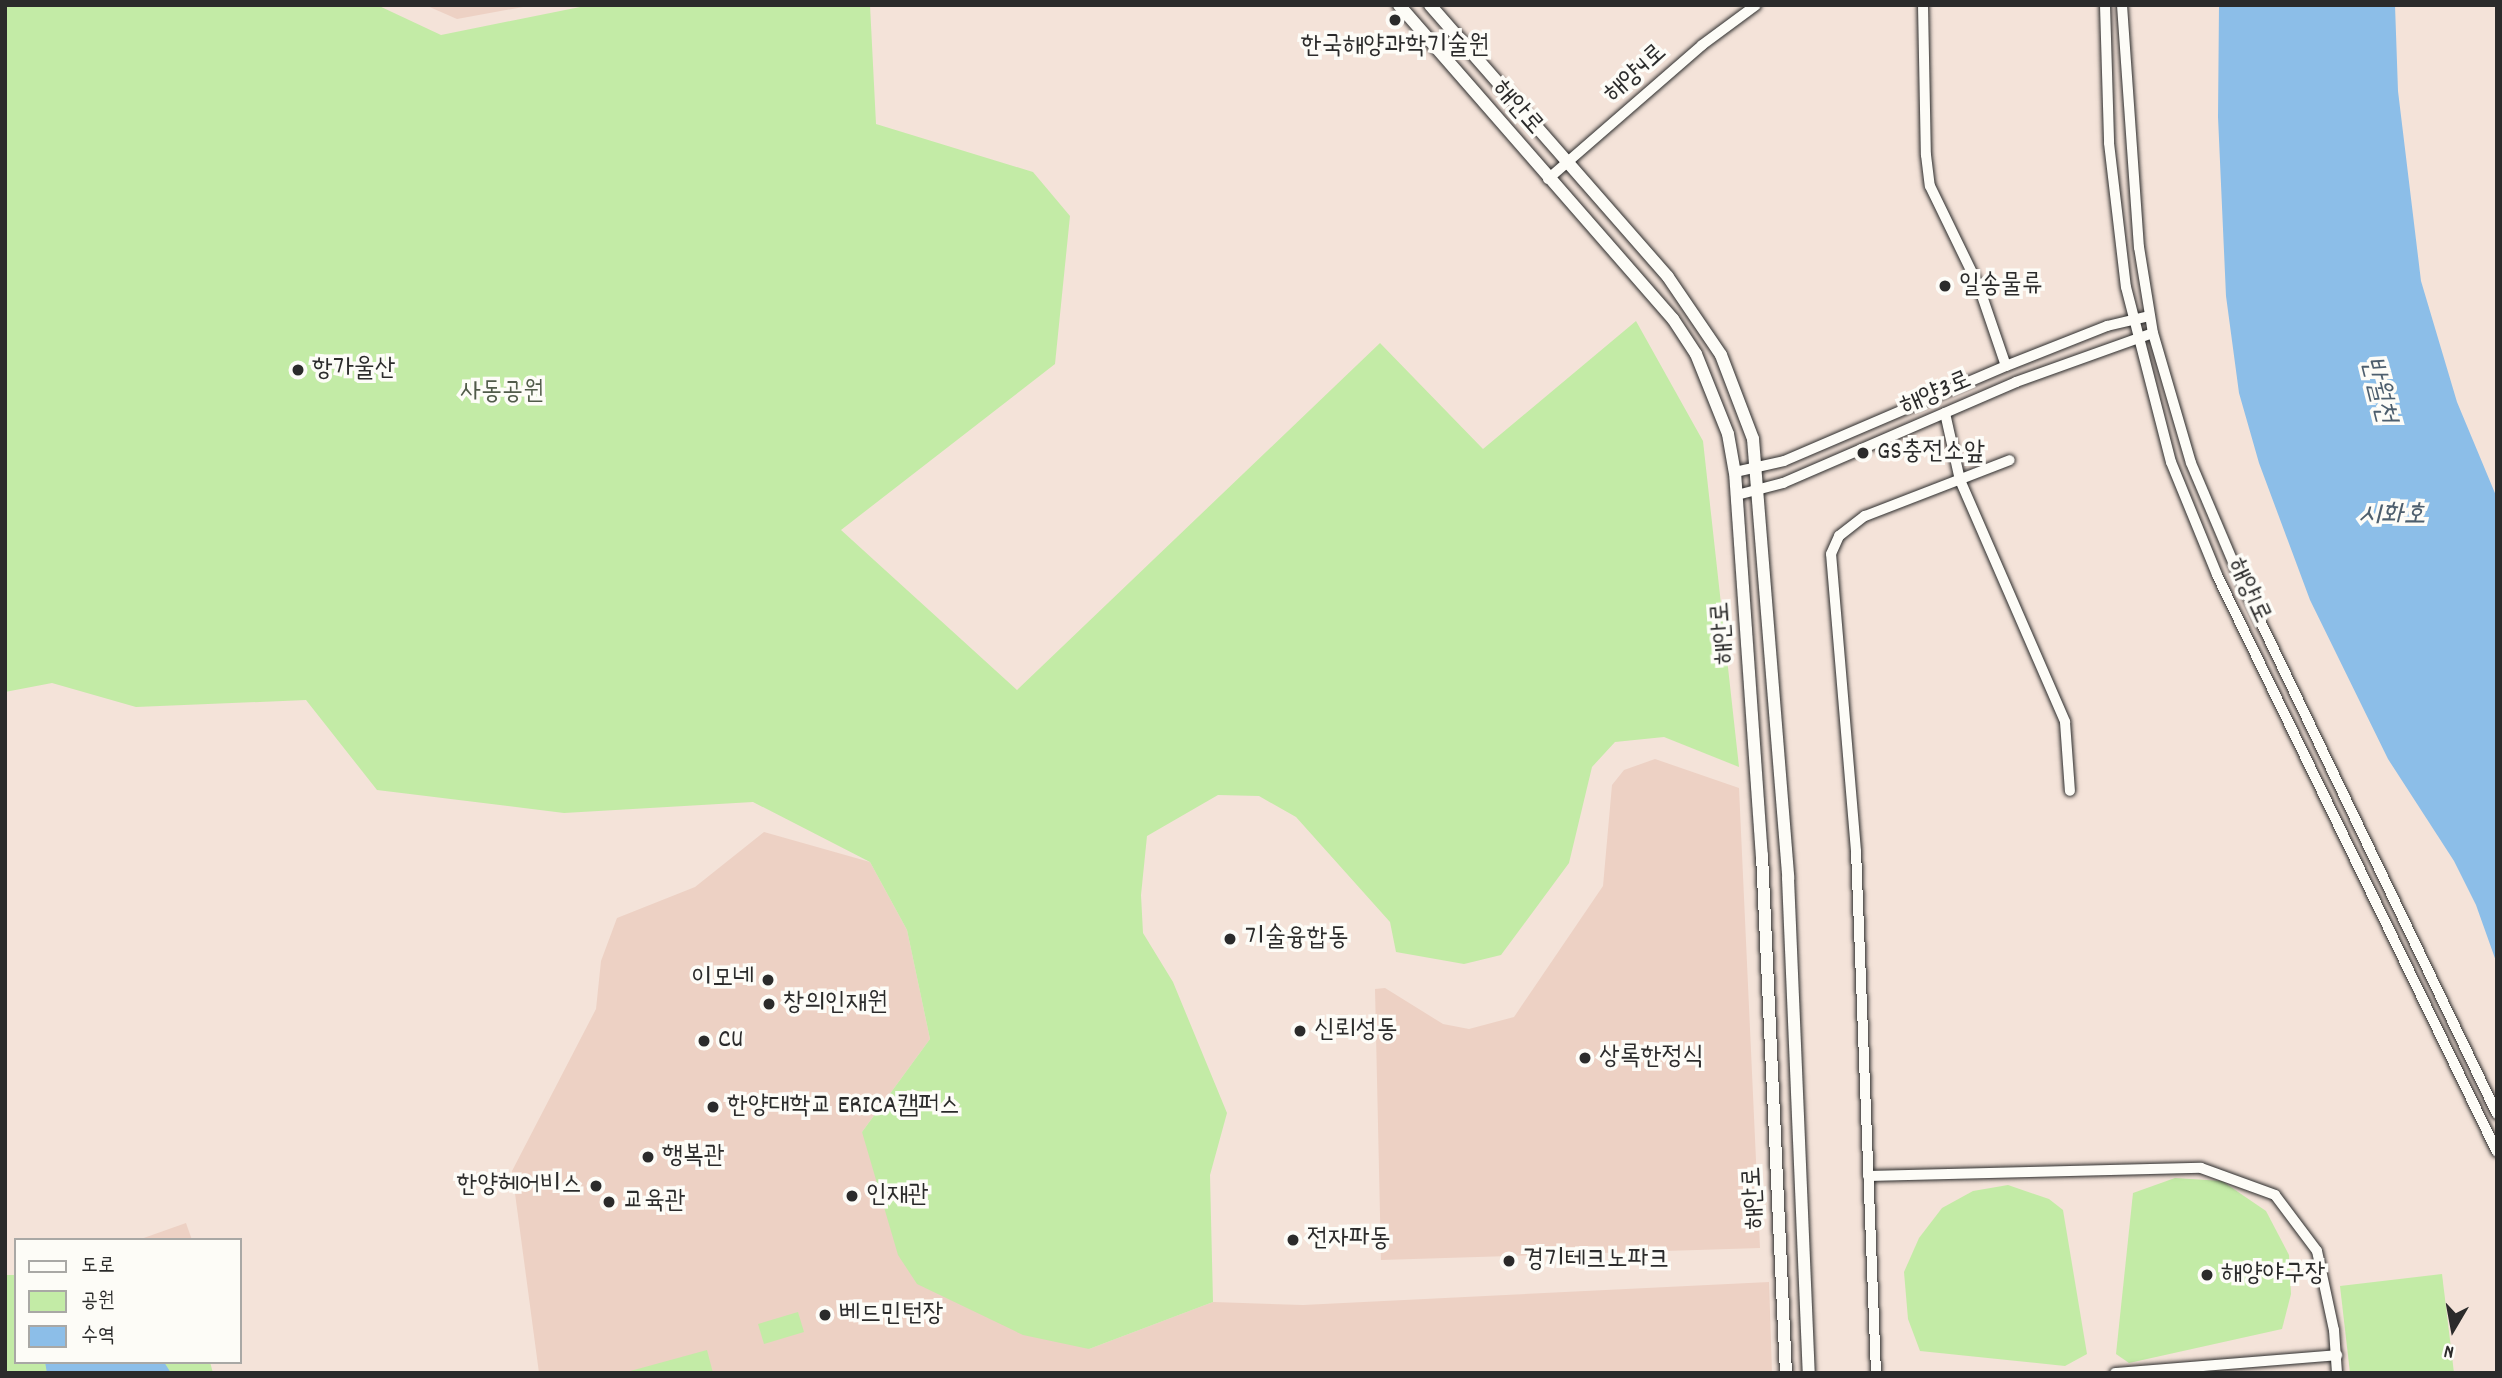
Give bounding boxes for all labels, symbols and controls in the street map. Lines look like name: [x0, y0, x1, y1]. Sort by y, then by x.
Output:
marker: 한국해양과학기술원: [1387, 12, 1403, 28]
place label: 한국해양과학기술원: [1301, 31, 1489, 63]
street label: 해양4로: [1598, 38, 1674, 110]
street label: 해안로: [1485, 74, 1549, 142]
place label: 일송물류: [1959, 270, 2043, 302]
marker: 일송물류: [1937, 278, 1953, 294]
water label: 반월천: [2353, 353, 2401, 427]
place label: 항가울산: [312, 354, 396, 386]
marker: 항가울산: [290, 362, 306, 378]
street label: 해양3로: [1896, 365, 1976, 423]
park label: 사동공원: [460, 377, 544, 409]
place label: GS충전소앞: [1877, 437, 1985, 469]
marker: GS충전소앞: [1855, 445, 1871, 461]
water label: 시화호: [2358, 500, 2426, 534]
street label: 해양1로: [2219, 553, 2277, 629]
street label: 해안로: [1706, 601, 1742, 665]
place label: 기술융합동: [1244, 923, 1349, 955]
marker: 기술융합동: [1222, 931, 1238, 947]
place label: 이모네: [691, 964, 754, 996]
marker: 이모네: [760, 972, 776, 988]
place label: 창의인재원: [783, 988, 888, 1020]
marker: 창의인재원: [761, 996, 777, 1012]
place label: 신뢰성동: [1314, 1015, 1398, 1047]
marker: 신뢰성동: [1292, 1023, 1308, 1039]
place label: CU: [718, 1025, 743, 1057]
marker: CU: [696, 1033, 712, 1049]
place label: 상록한정식: [1599, 1042, 1704, 1074]
marker: 상록한정식: [1577, 1050, 1593, 1066]
place label: 한양대학교 ERICA캠퍼스: [727, 1091, 960, 1123]
marker: 한양대학교 ERICA캠퍼스: [705, 1099, 721, 1115]
place label: 행복관: [662, 1141, 725, 1173]
marker: 행복관: [640, 1149, 656, 1165]
street label: 해안로: [1738, 1166, 1772, 1230]
place label: 한양헤어비스: [456, 1170, 582, 1202]
marker: 한양헤어비스: [588, 1178, 604, 1194]
place label: 인재관: [866, 1180, 929, 1212]
place label: 교육관: [623, 1186, 686, 1218]
marker: 인재관: [844, 1188, 860, 1204]
marker: 교육관: [601, 1194, 617, 1210]
place label: 전자파동: [1307, 1224, 1391, 1256]
marker: 전자파동: [1285, 1232, 1301, 1248]
legend: [14, 1238, 242, 1364]
place label: 경기테크노파크: [1523, 1245, 1669, 1277]
text: 도로: [81, 1252, 115, 1282]
marker: 경기테크노파크: [1501, 1253, 1517, 1269]
place label: 해양야구장: [2221, 1259, 2326, 1291]
marker: 해양야구장: [2199, 1267, 2215, 1283]
text: 공원: [81, 1287, 115, 1317]
north arrow: [2418, 1294, 2488, 1364]
place label: 베드민턴장: [839, 1299, 944, 1331]
marker: 베드민턴장: [817, 1307, 833, 1323]
text: 수역: [81, 1322, 115, 1352]
text: N: [2442, 1336, 2456, 1364]

